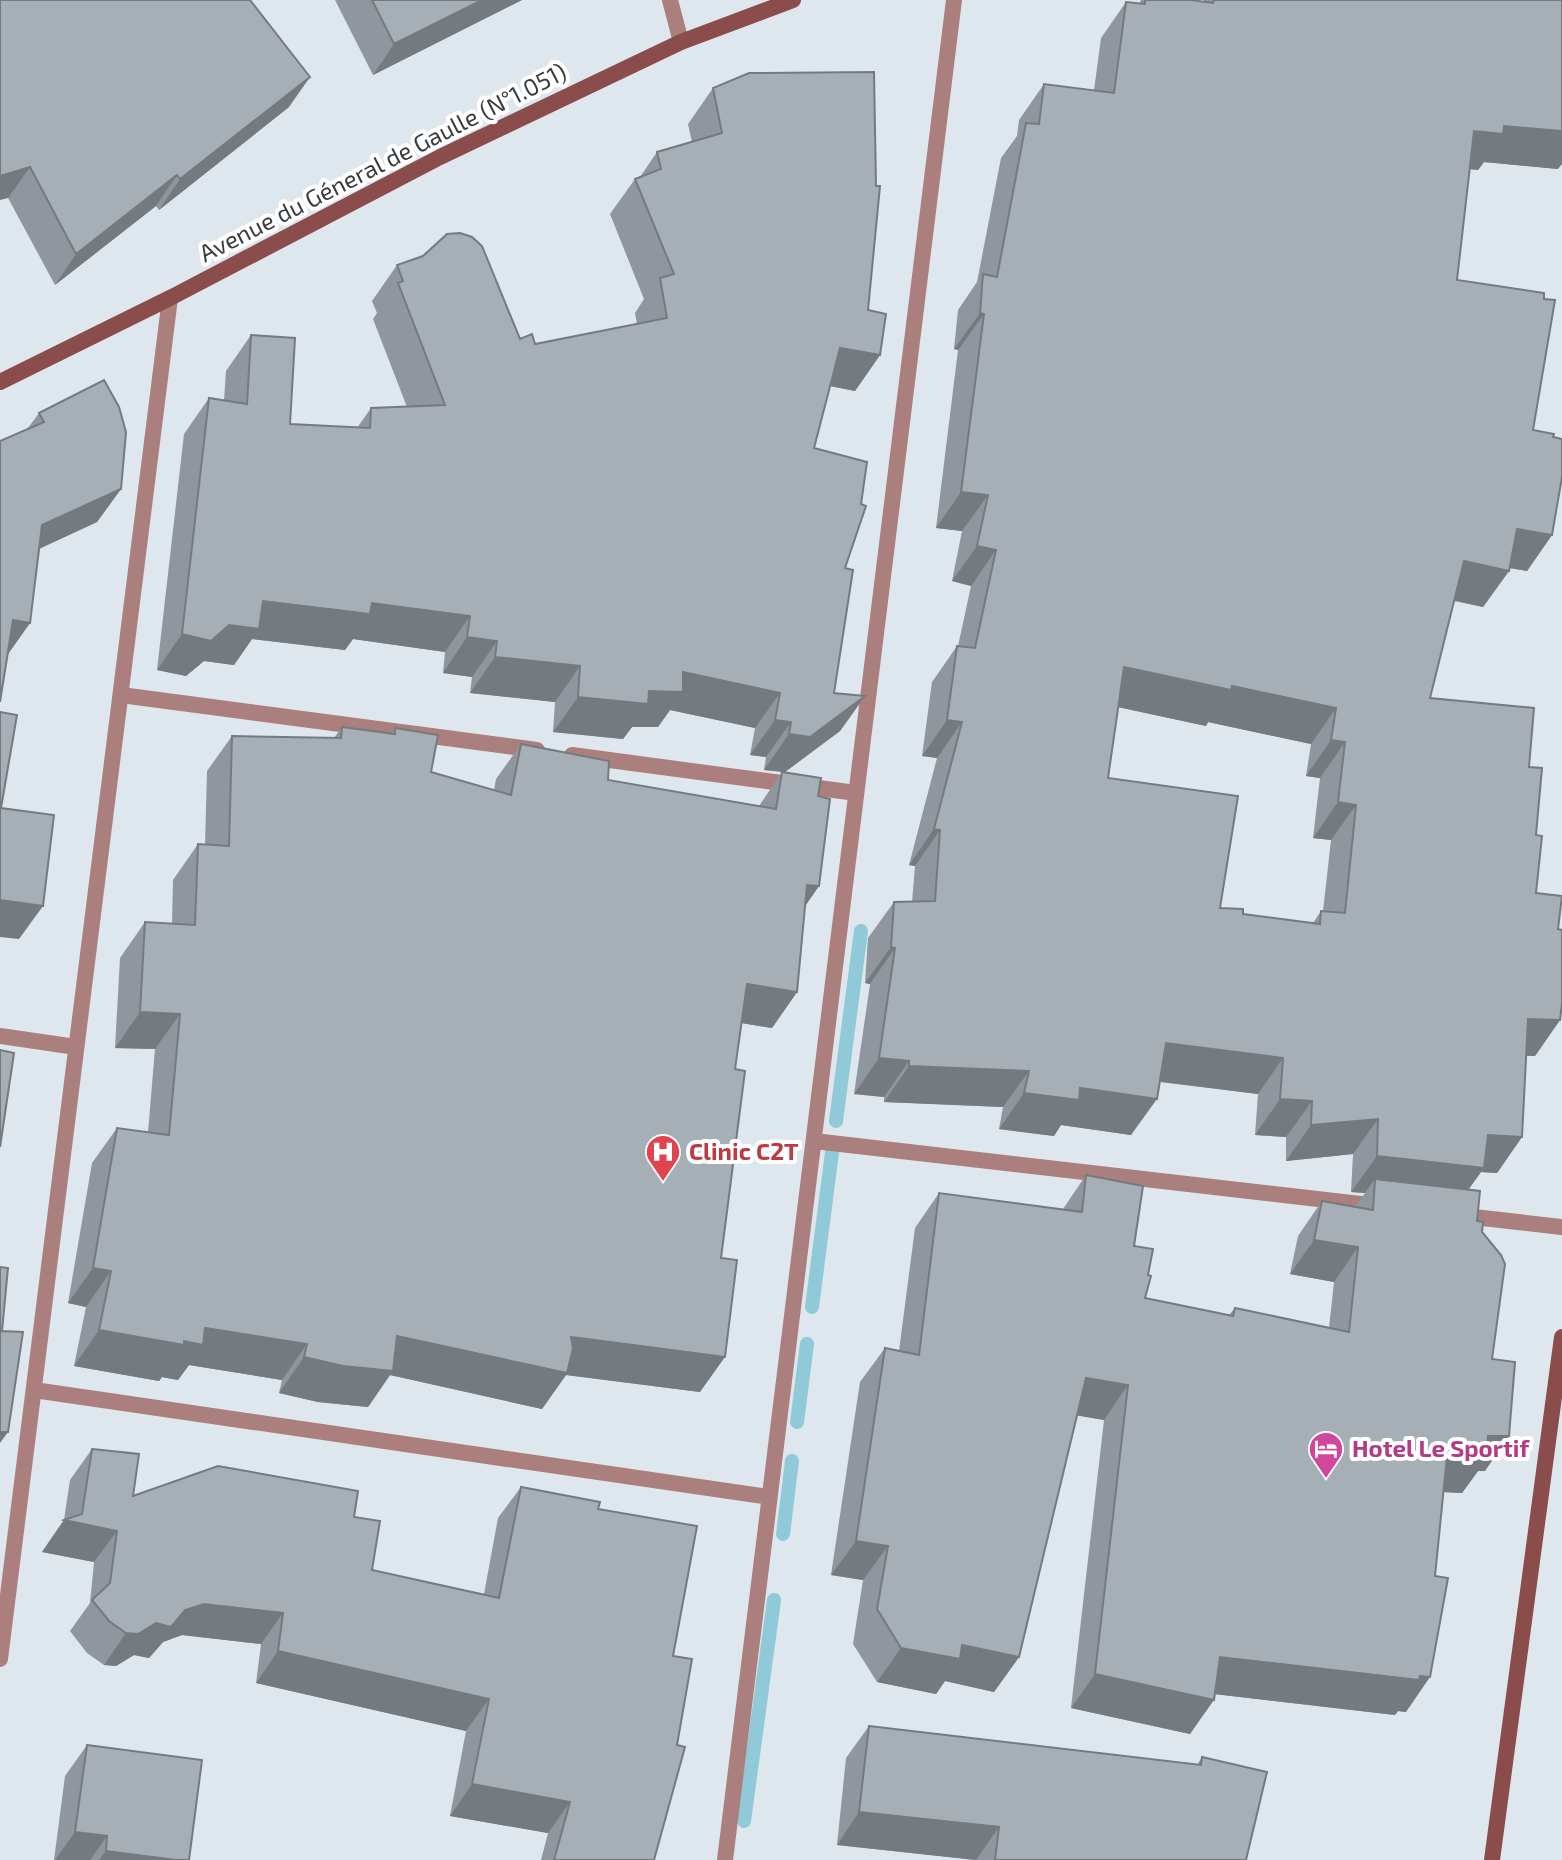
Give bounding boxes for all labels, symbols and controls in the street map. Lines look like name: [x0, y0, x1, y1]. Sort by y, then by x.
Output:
street label: Avenue du Géneral de Gaulle (N°1.051): [194, 56, 571, 267]
hospital icon: Clinic C2T: [644, 1133, 682, 1183]
place label: Clinic C2T: [689, 1136, 799, 1165]
hotel icon: Hotel Le Sportif: [1307, 1430, 1345, 1480]
place label: Hotel Le Sportif: [1352, 1433, 1530, 1462]

